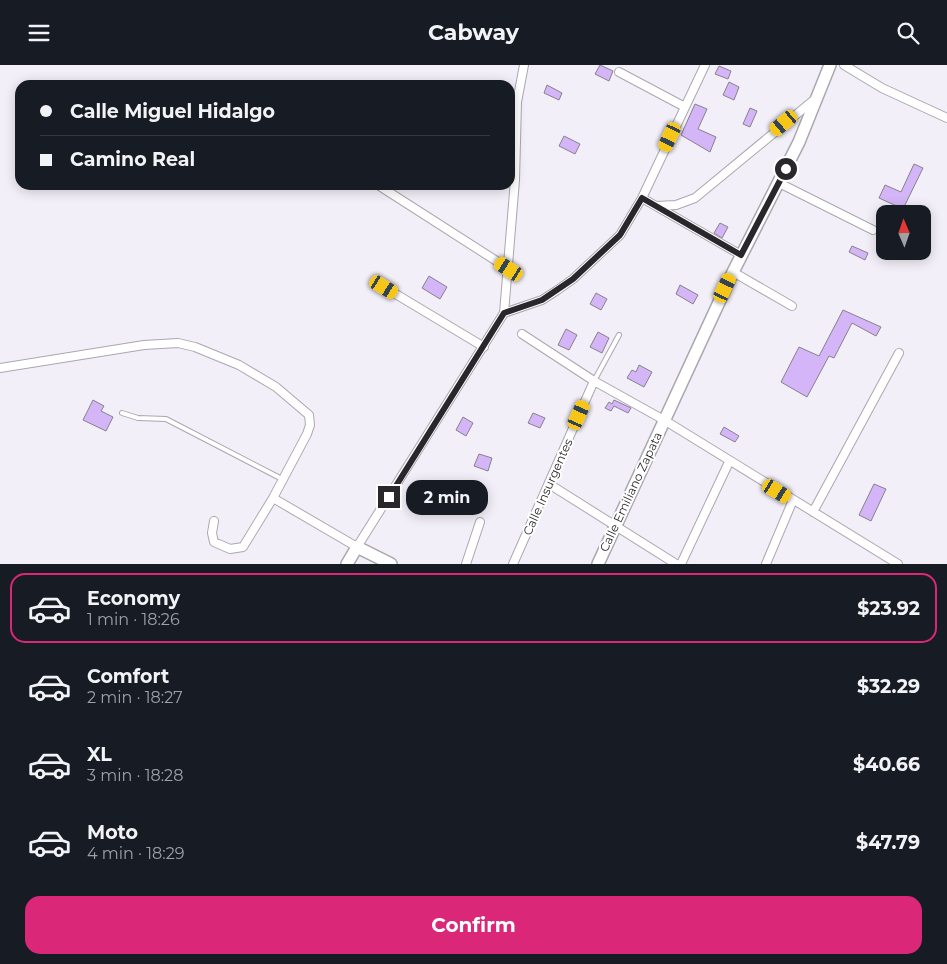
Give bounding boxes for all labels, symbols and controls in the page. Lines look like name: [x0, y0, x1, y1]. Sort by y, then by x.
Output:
icon: menu: [25, 19, 53, 47]
text: Cabway: [428, 19, 519, 46]
icon: search: [894, 19, 922, 47]
text: Calle Miguel Hidalgo: [70, 100, 275, 123]
car: [767, 108, 800, 138]
car: [656, 120, 683, 154]
text: Camino Real: [70, 148, 195, 171]
route start: [775, 158, 797, 180]
north arrow: [876, 205, 931, 260]
map controls: [876, 205, 931, 260]
car: [492, 255, 525, 283]
car: [711, 271, 738, 305]
car: [367, 273, 400, 301]
car: [566, 398, 591, 432]
street label: Calle Emiliano Zapata: [596, 430, 665, 554]
street label: Calle Insurgentes: [520, 436, 576, 537]
car: [760, 477, 793, 505]
callout: 2 min: [406, 479, 489, 515]
route end: [378, 486, 400, 508]
text: 2 min: [424, 488, 470, 507]
icon: car: [27, 586, 72, 631]
text: Economy: [87, 587, 180, 610]
text: $23.92: [857, 597, 920, 620]
text: 1 min · 18:26: [87, 610, 180, 629]
icon: car: [27, 664, 72, 709]
text: Comfort: [87, 665, 169, 688]
text: $32.29: [857, 675, 920, 698]
text: 2 min · 18:27: [87, 688, 183, 707]
icon: car: [27, 742, 72, 787]
text: XL: [87, 743, 112, 766]
text: $40.66: [853, 753, 920, 776]
text: 3 min · 18:28: [87, 766, 183, 785]
icon: car: [27, 820, 72, 865]
text: Moto: [87, 821, 138, 844]
text: $47.79: [856, 831, 920, 854]
text: 4 min · 18:29: [87, 844, 185, 863]
button: Confirm: [25, 896, 922, 954]

